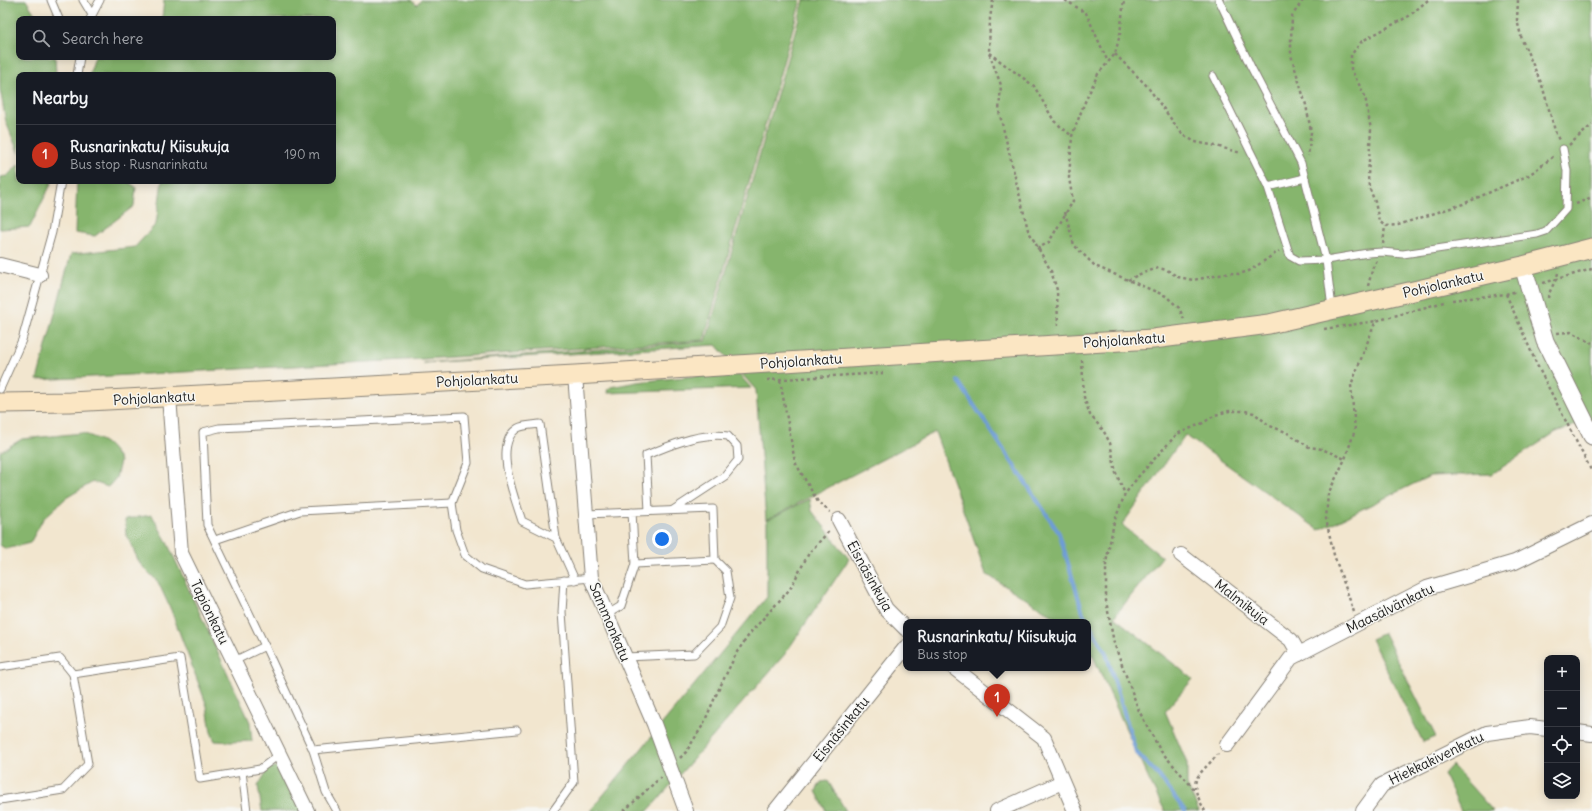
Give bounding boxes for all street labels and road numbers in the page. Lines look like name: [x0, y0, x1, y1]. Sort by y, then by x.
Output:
street label: Pohjolankatu: [1401, 266, 1485, 302]
street label: Pohjolankatu: [1082, 328, 1166, 352]
street label: Pohjolankatu: [759, 349, 843, 373]
street label: Pohjolankatu: [435, 369, 519, 391]
street label: Pohjolankatu: [112, 387, 196, 409]
street label: Eisnäsinkuja: [843, 538, 897, 614]
street label: Malmikuja: [1211, 575, 1273, 629]
street label: Tapionkatu: [187, 577, 233, 647]
street label: Maasälvänkatu: [1343, 579, 1437, 637]
street label: Sammonkatu: [585, 580, 635, 664]
street label: Eisnäsinkatu: [809, 692, 873, 766]
street label: Hiekkakivenkatu: [1386, 727, 1486, 789]

